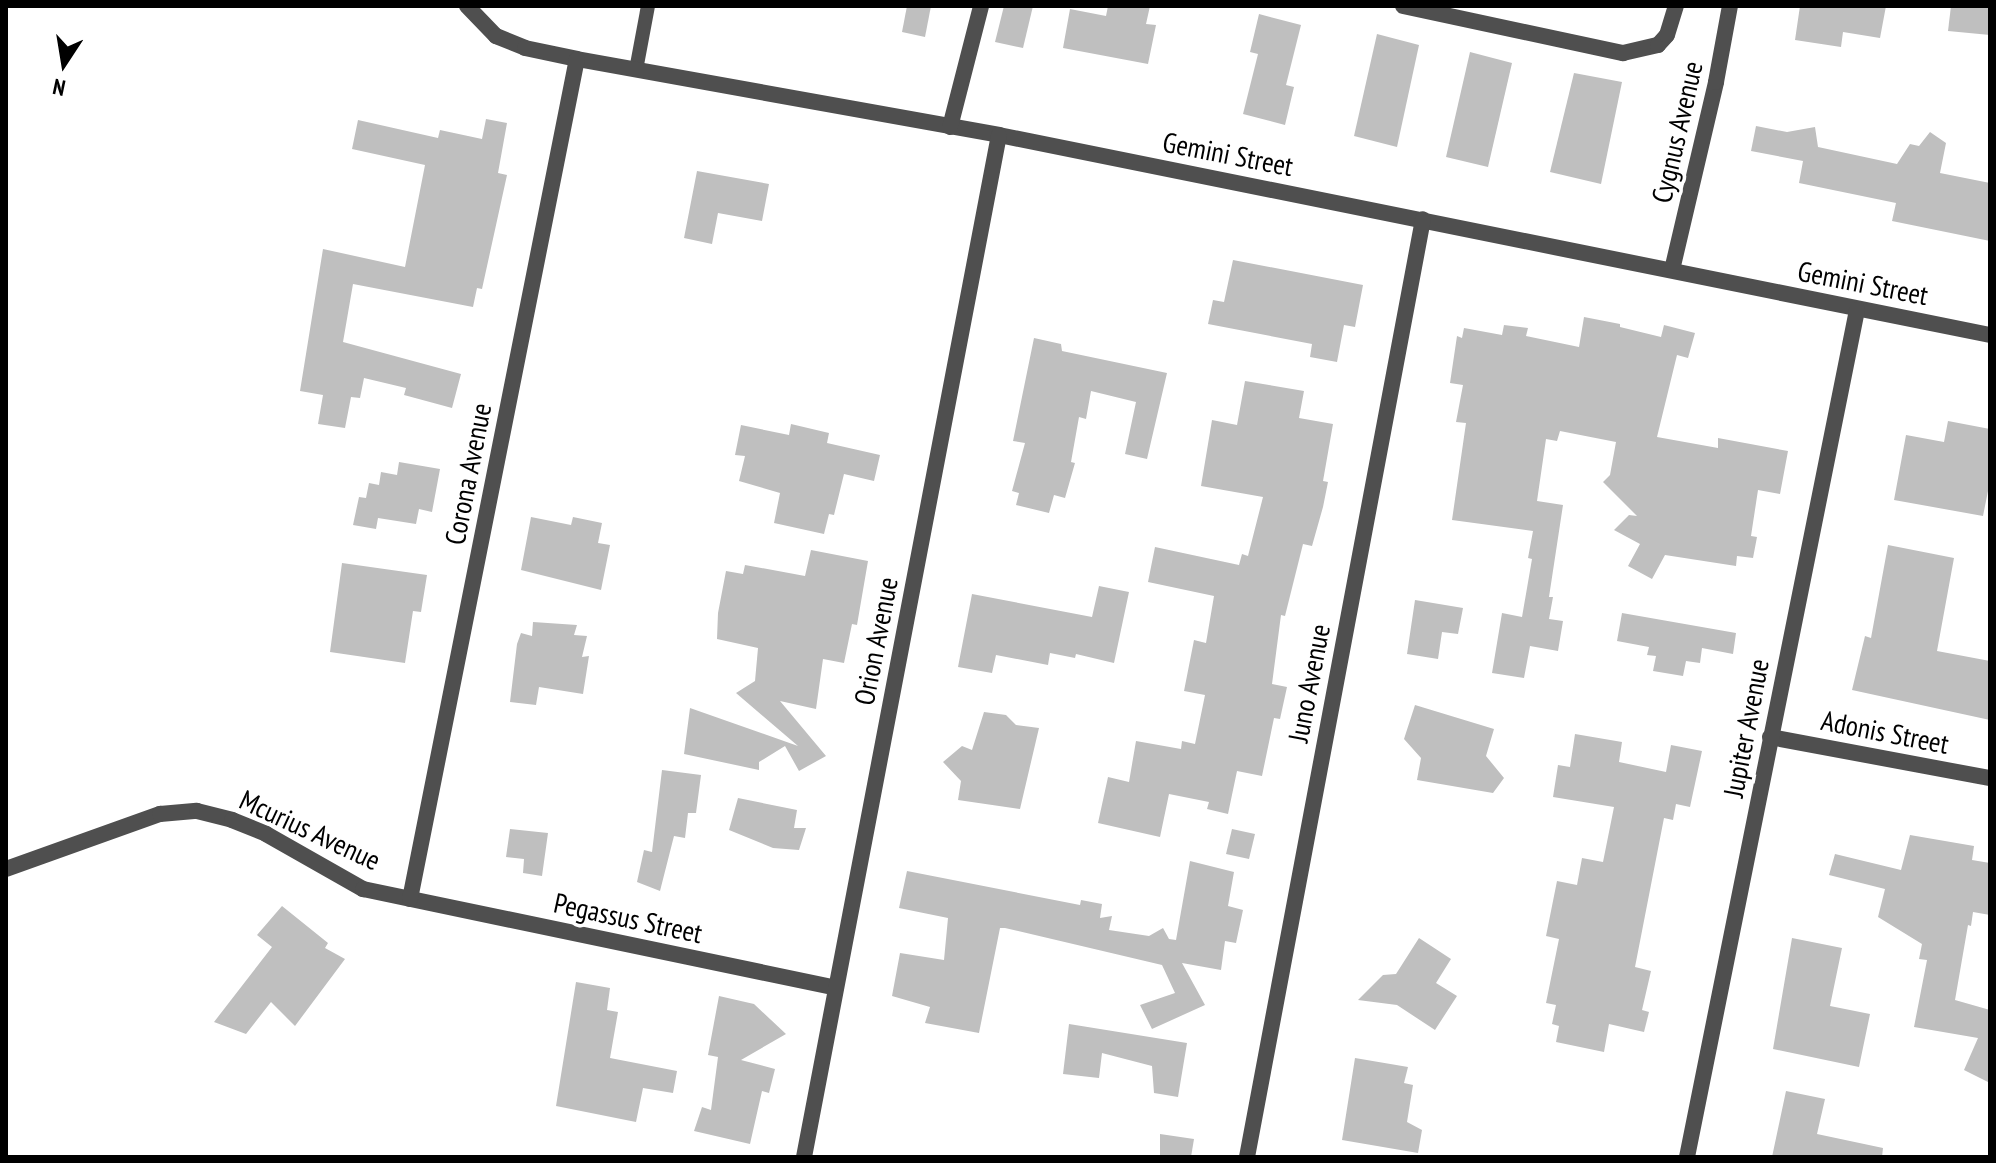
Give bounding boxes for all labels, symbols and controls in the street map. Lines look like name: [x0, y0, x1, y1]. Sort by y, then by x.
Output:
north arrow: [24, 24, 104, 104]
street label: Cygnus Avenue: [1644, 58, 1710, 206]
text: N: [50, 73, 68, 102]
street label: Gemini Street: [1160, 125, 1296, 183]
street label: Gemini Street: [1795, 254, 1931, 312]
street label: Corona Avenue: [438, 400, 498, 548]
street label: Orion Avenue: [847, 574, 905, 708]
street label: Juno Avenue: [1281, 621, 1337, 745]
street label: Jupiter Avenue: [1716, 656, 1776, 800]
street label: Adonis Street: [1818, 703, 1952, 761]
street label: Mcurius Avenue: [234, 783, 386, 877]
street label: Pegassus Street: [551, 886, 705, 950]

